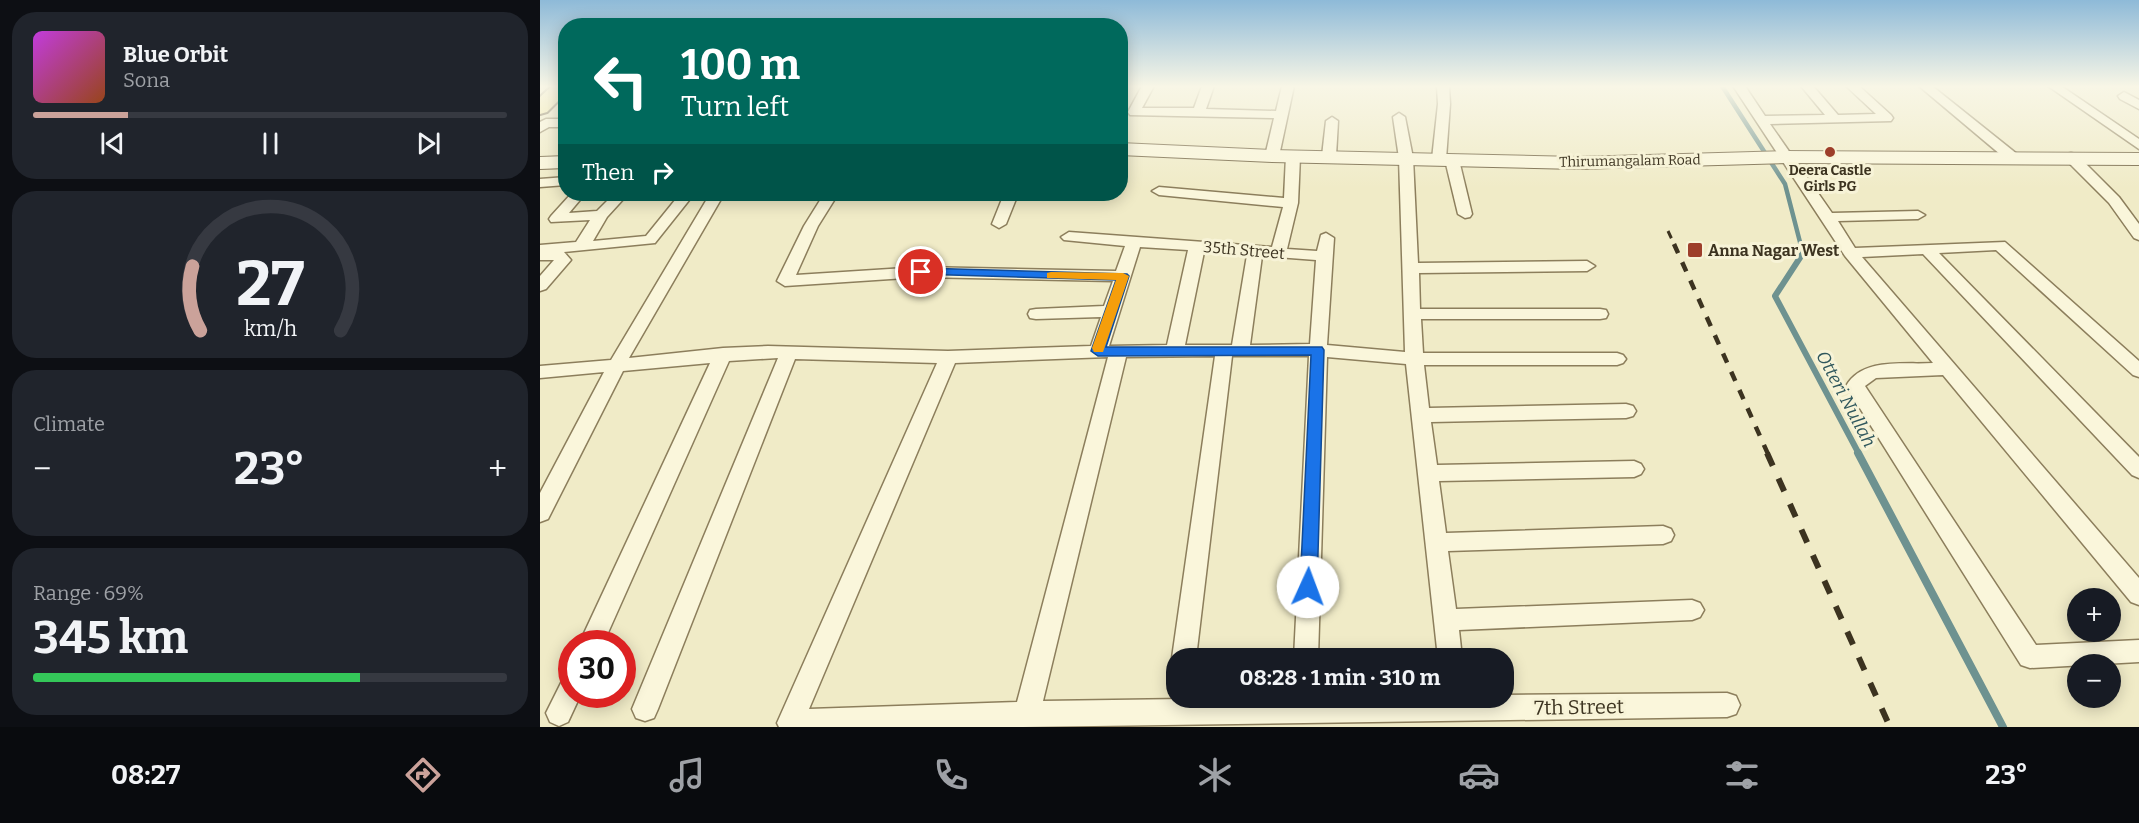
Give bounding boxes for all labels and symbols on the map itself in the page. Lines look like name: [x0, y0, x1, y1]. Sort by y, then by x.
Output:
marker: Deera Castle Girls PG: [1823, 145, 1837, 159]
street label: Thirumangalam Road: [1559, 151, 1701, 171]
place label: Deera Castle Girls PG: [1789, 162, 1872, 195]
street label: 35th Street: [1203, 237, 1286, 263]
marker: Anna Nagar West: [1686, 241, 1704, 259]
place label: Anna Nagar West: [1708, 241, 1840, 260]
pin: [895, 246, 946, 297]
water label: Otteri Nullah: [1811, 347, 1881, 451]
position arrow: [1276, 555, 1340, 619]
speed limit sign: 30: [558, 630, 636, 708]
street label: 7th Street: [1534, 694, 1624, 720]

